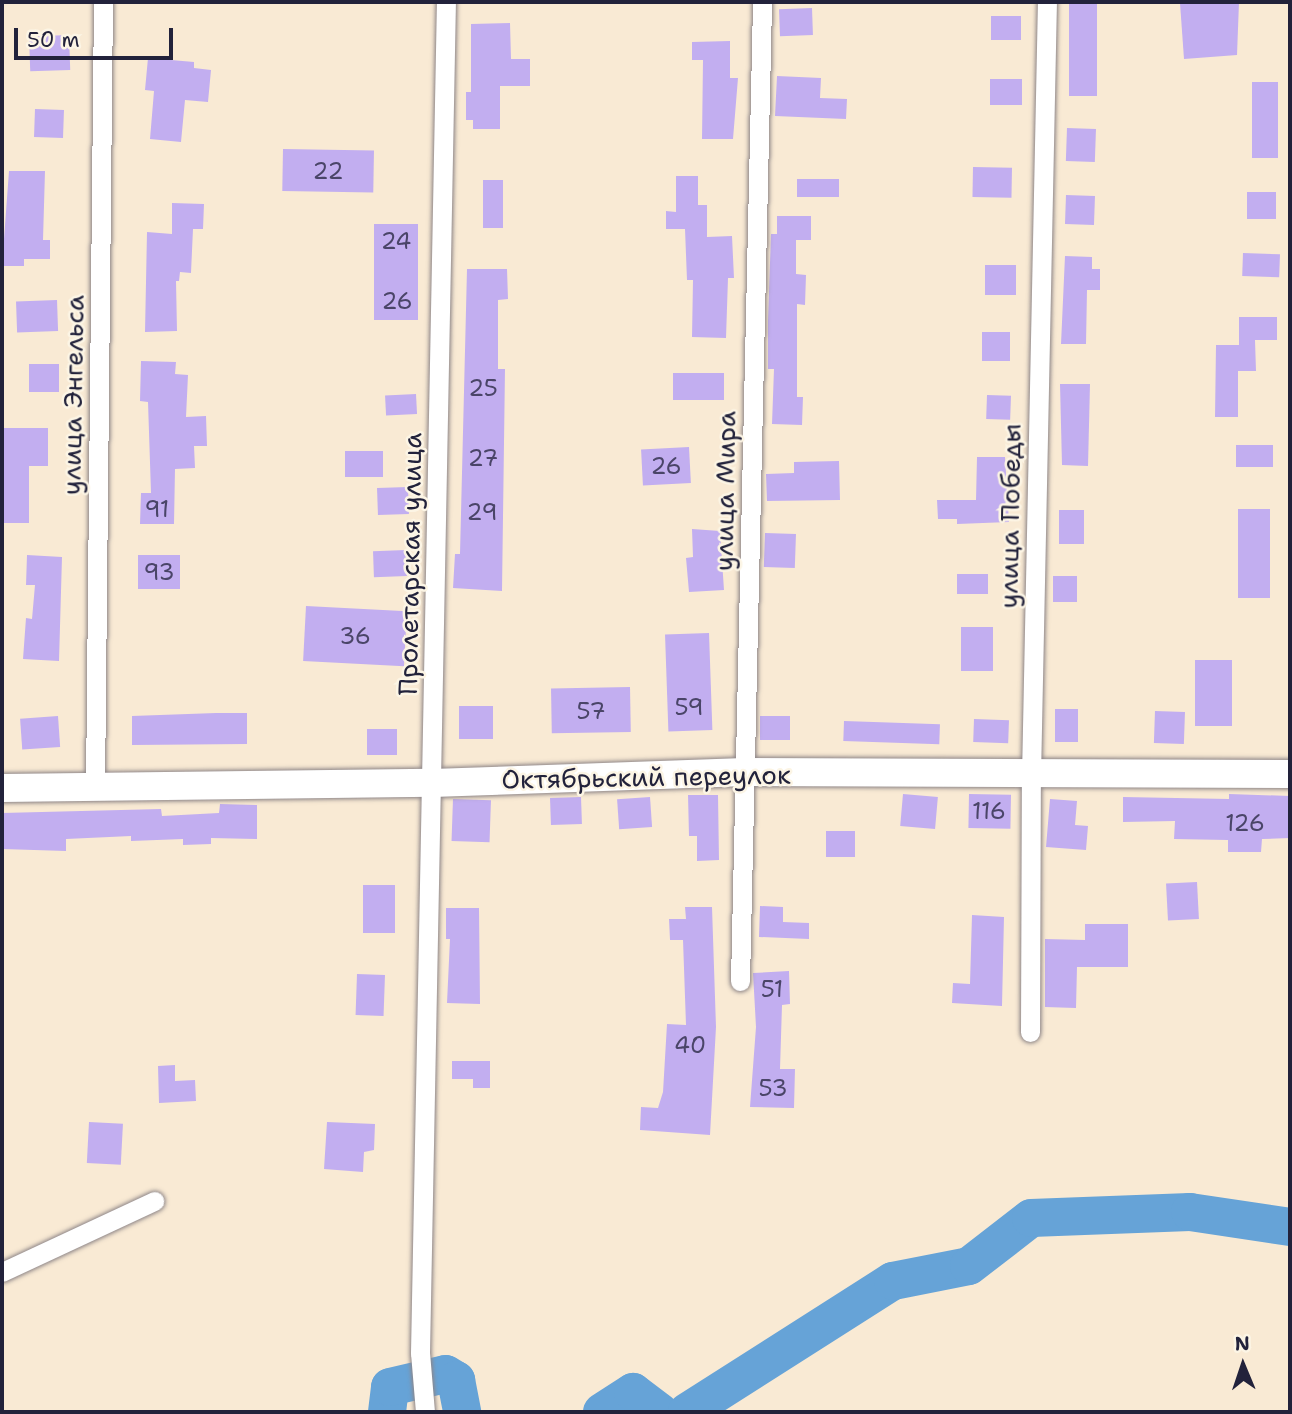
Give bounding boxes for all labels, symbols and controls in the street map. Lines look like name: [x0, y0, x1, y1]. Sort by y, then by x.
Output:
scale bar: [18, 14, 177, 58]
text: 50 m: [27, 26, 80, 54]
house number: 22: [312, 157, 344, 185]
house number: 24: [381, 227, 411, 255]
house number: 26: [381, 287, 413, 315]
street label: улица Энгельса: [56, 295, 90, 495]
house number: 25: [468, 374, 498, 402]
street label: улица Мира: [708, 411, 742, 571]
street label: улица Победы: [993, 423, 1027, 609]
street label: Пролетарская улица: [392, 432, 428, 696]
house number: 27: [468, 444, 498, 472]
house number: 26: [650, 452, 682, 480]
house number: 91: [145, 495, 169, 523]
house number: 29: [467, 498, 497, 526]
house number: 93: [143, 558, 175, 586]
house number: 36: [339, 622, 371, 650]
house number: 59: [674, 693, 704, 721]
house number: 57: [576, 697, 606, 725]
street label: Октябрьский переулок: [501, 759, 791, 795]
house number: 116: [972, 797, 1006, 825]
house number: 126: [1225, 809, 1265, 837]
house number: 51: [761, 975, 783, 1003]
house number: 40: [674, 1031, 706, 1059]
house number: 53: [758, 1074, 788, 1102]
north arrow: [1208, 1330, 1278, 1400]
text: N: [1234, 1331, 1250, 1356]

